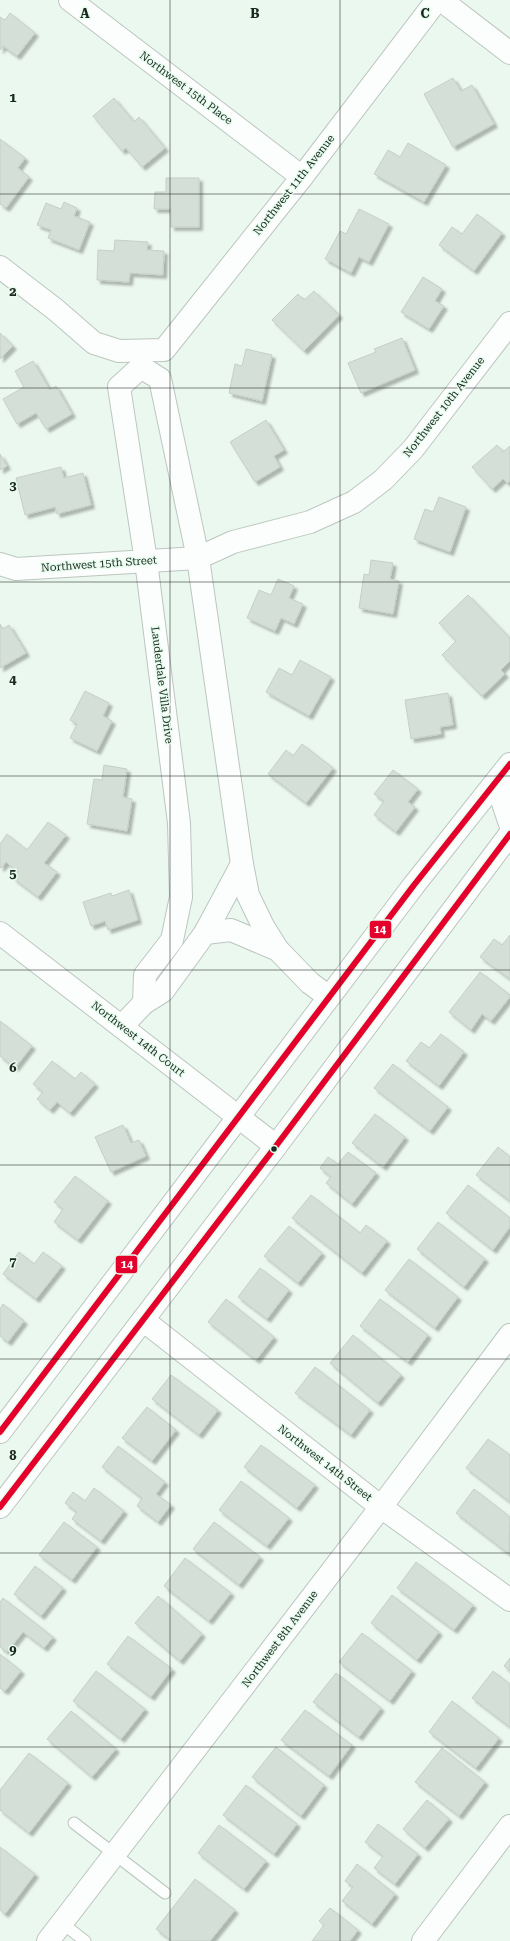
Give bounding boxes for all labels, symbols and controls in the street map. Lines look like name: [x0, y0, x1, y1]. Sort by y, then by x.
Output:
text: A: [80, 6, 90, 21]
text: B: [250, 6, 260, 21]
text: C: [420, 6, 430, 21]
street label: Northwest 15th Place: [137, 49, 235, 127]
text: 1: [9, 90, 17, 105]
street label: Northwest 11th Avenue: [251, 132, 337, 238]
text: 2: [9, 284, 17, 299]
street label: Northwest 10th Avenue: [401, 354, 487, 460]
text: 3: [9, 478, 17, 493]
street label: Northwest 15th Street: [41, 553, 157, 575]
street label: Lauderdale Villa Drive: [148, 626, 176, 744]
text: 4: [9, 672, 17, 687]
text: 5: [9, 866, 17, 881]
line badge: 14: [369, 920, 392, 939]
text: 14: [374, 923, 387, 936]
street label: Northwest 14th Court: [89, 999, 187, 1079]
text: 6: [9, 1060, 17, 1075]
unlabelled marker: [269, 1144, 279, 1154]
text: 7: [9, 1254, 17, 1269]
line badge: 14: [115, 1255, 138, 1274]
text: 14: [121, 1258, 134, 1271]
street label: Northwest 14th Street: [275, 1422, 375, 1504]
text: 8: [9, 1448, 17, 1463]
street label: Northwest 8th Avenue: [239, 1588, 321, 1690]
text: 9: [9, 1642, 17, 1657]

